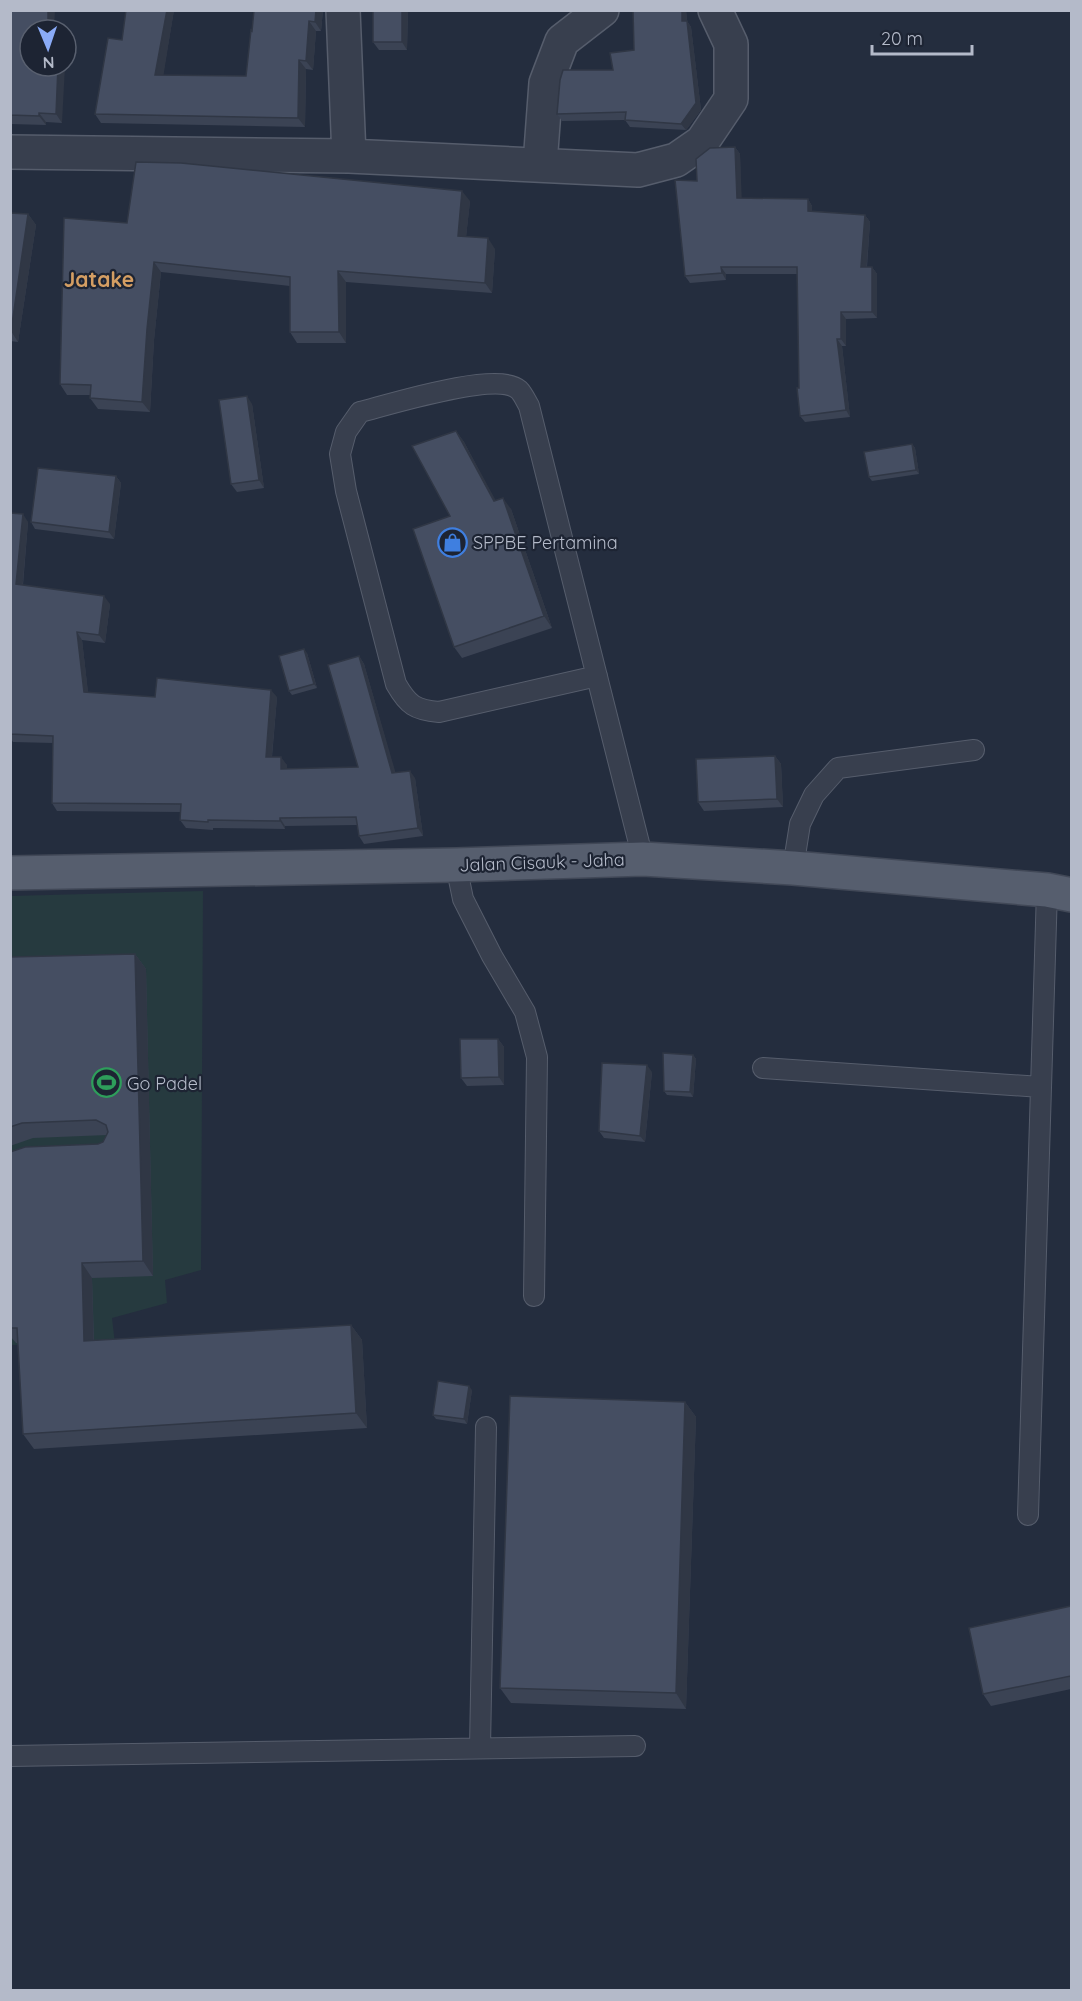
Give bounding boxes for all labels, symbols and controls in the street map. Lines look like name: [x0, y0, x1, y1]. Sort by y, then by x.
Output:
north arrow: [18, 18, 78, 78]
scale bar: [872, 18, 972, 56]
text: 20 m: [881, 27, 923, 50]
text: N: [42, 53, 55, 73]
district label: Jatake: [64, 266, 134, 292]
shop icon: SPPBE Pertamina: [436, 526, 468, 558]
place label: SPPBE Pertamina: [473, 531, 618, 554]
street label: Jalan Cisauk - Jaha: [459, 848, 625, 876]
sports icon: Go Padel: [90, 1067, 122, 1099]
place label: Go Padel: [127, 1072, 202, 1095]

